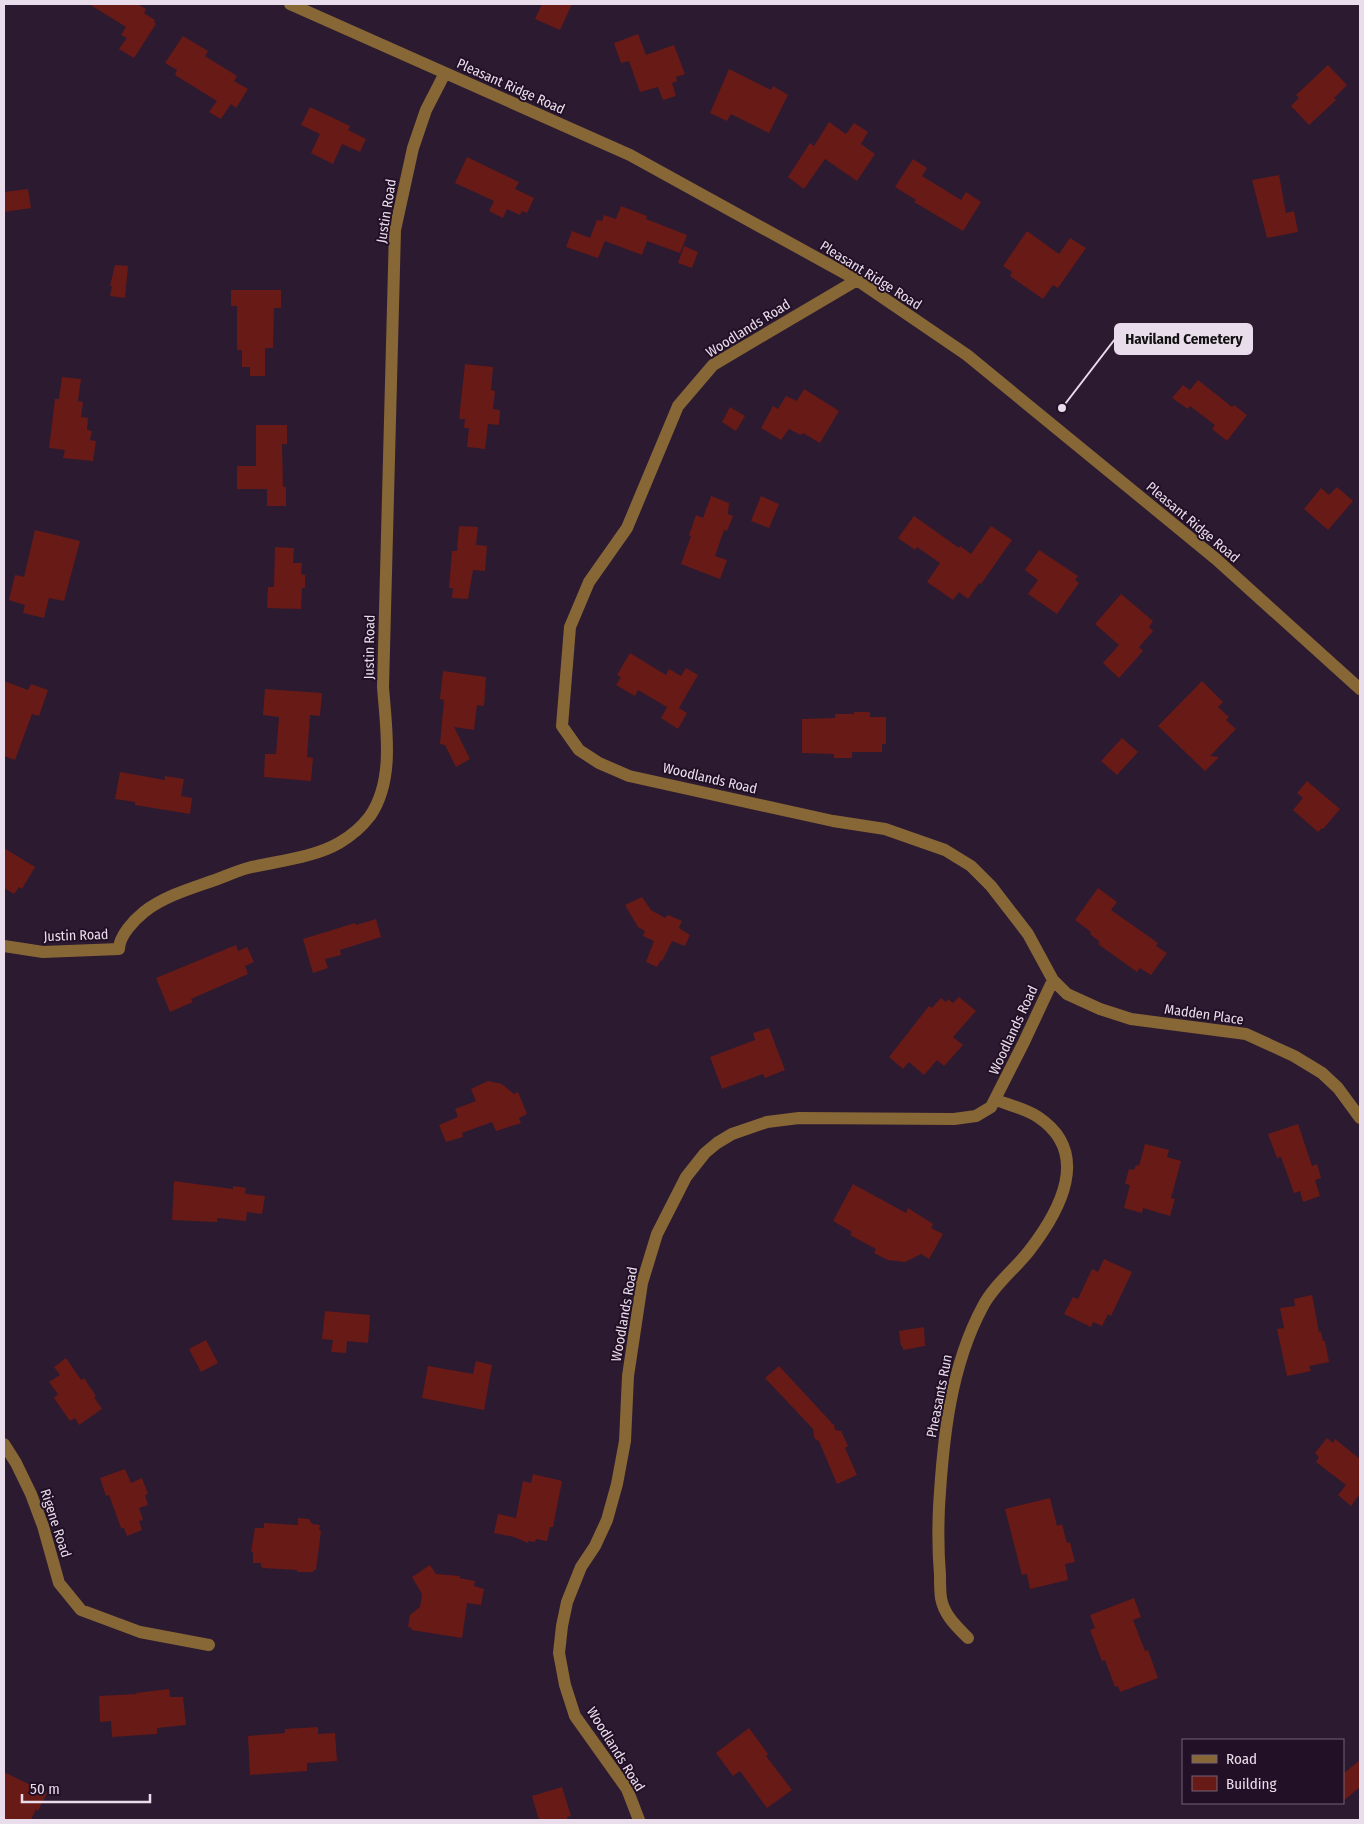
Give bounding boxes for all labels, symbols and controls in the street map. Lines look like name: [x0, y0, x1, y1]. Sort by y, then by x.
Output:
street label: Pleasant Ridge Road: [454, 55, 568, 118]
street label: Justin Road: [373, 178, 400, 244]
street label: Pleasant Ridge Road: [817, 237, 925, 314]
street label: Woodlands Road: [703, 296, 794, 361]
callout: Haviland Cemetery: [1115, 324, 1252, 354]
text: Haviland Cemetery: [1125, 330, 1243, 348]
street label: Pleasant Ridge Road: [1143, 478, 1243, 566]
street label: Justin Road: [360, 614, 379, 680]
street label: Woodlands Road: [661, 759, 759, 798]
street label: Justin Road: [43, 926, 109, 945]
street label: Woodlands Road: [985, 983, 1041, 1077]
street label: Madden Place: [1163, 1001, 1245, 1028]
street label: Woodlands Road: [608, 1265, 641, 1363]
street label: Pheasants Run: [923, 1353, 956, 1439]
street label: Rigene Road: [36, 1487, 75, 1560]
street label: Woodlands Road: [583, 1704, 648, 1795]
legend: [1182, 1739, 1344, 1804]
text: Road: [1226, 1750, 1257, 1768]
scale bar: [22, 1772, 150, 1804]
text: Building: [1226, 1775, 1277, 1793]
text: 50 m: [30, 1780, 60, 1798]

